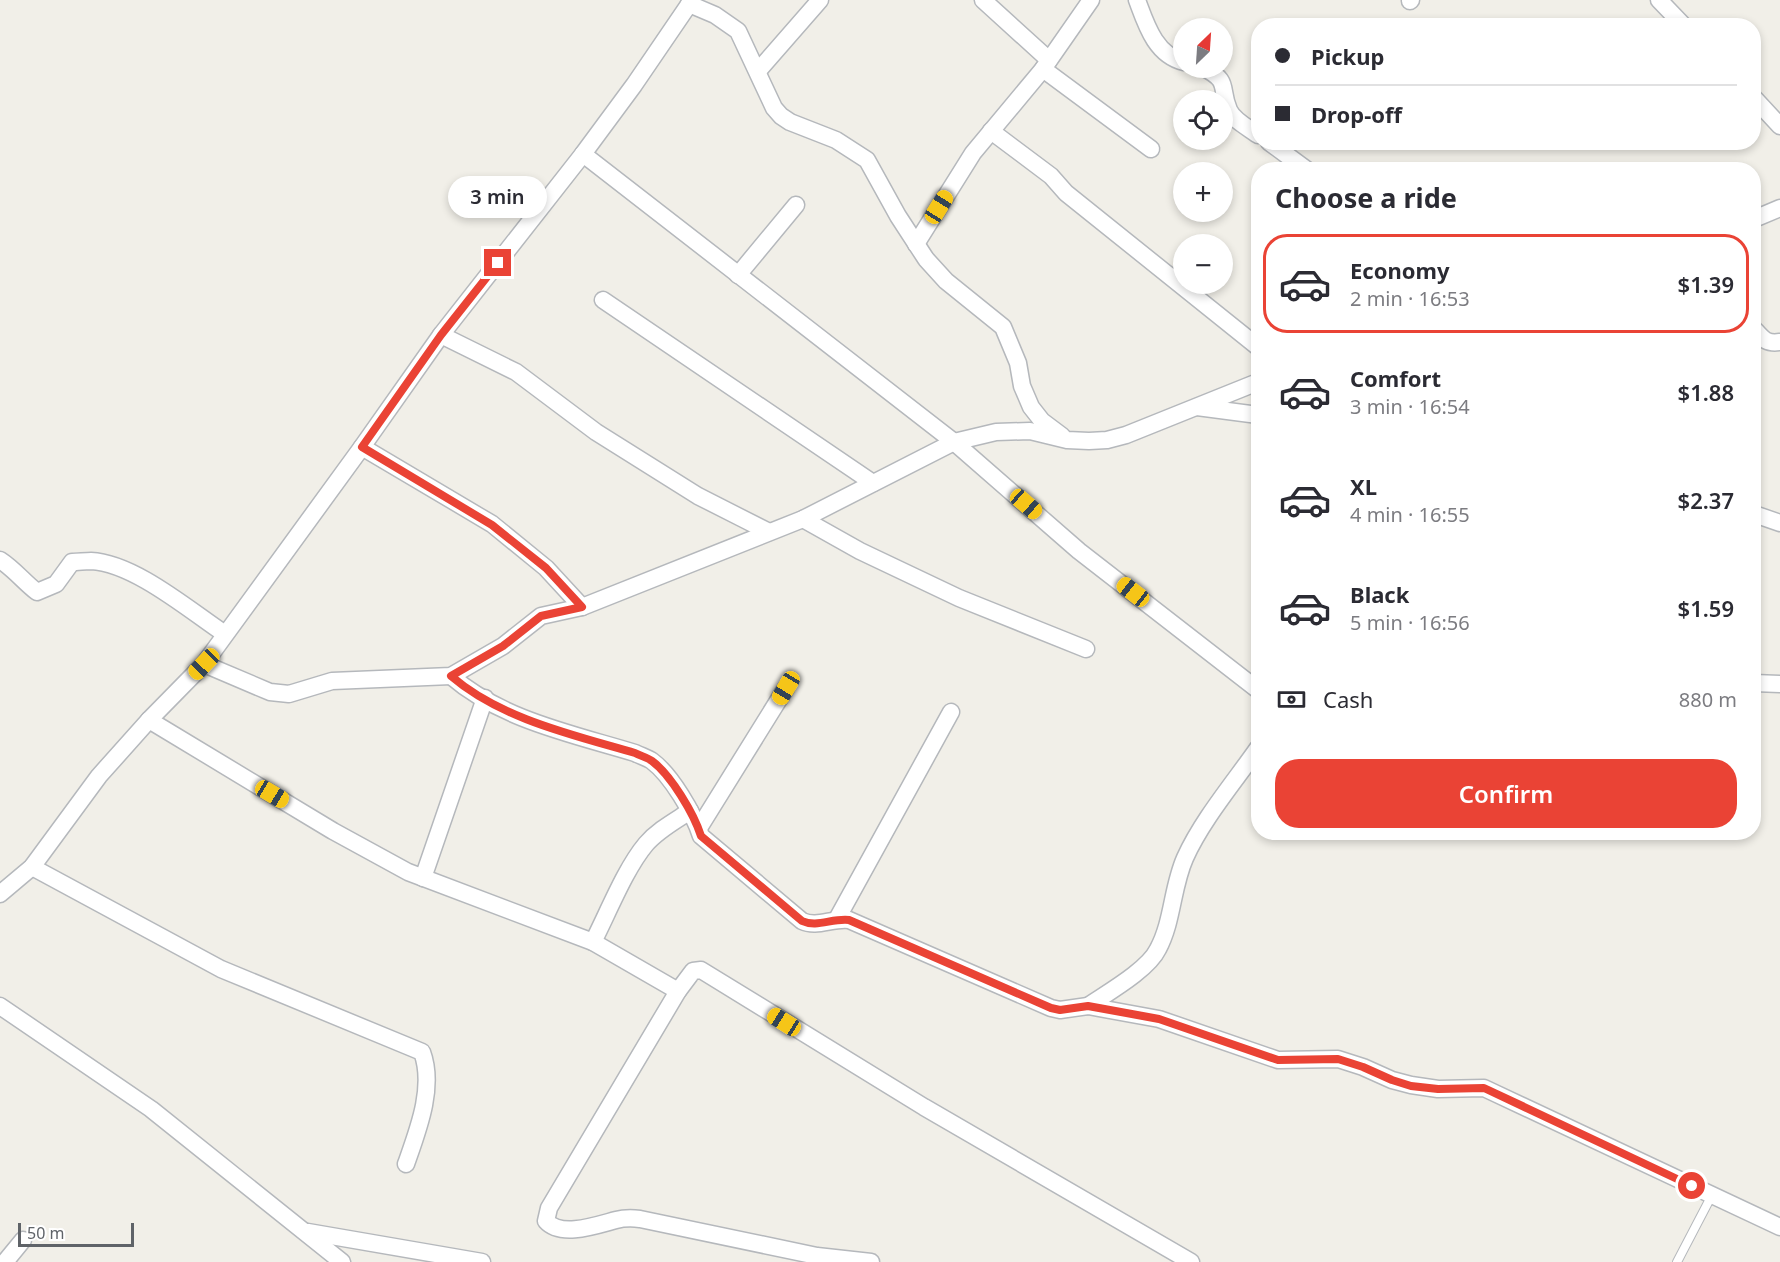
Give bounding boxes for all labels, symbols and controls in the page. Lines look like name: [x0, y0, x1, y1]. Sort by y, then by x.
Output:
north arrow: [1173, 18, 1233, 78]
map controls: [1173, 18, 1233, 294]
text: Pickup: [1311, 41, 1384, 71]
button: locate: [1173, 90, 1233, 150]
text: Drop-off: [1311, 99, 1402, 129]
button: +: [1173, 162, 1233, 222]
callout: 3 min: [448, 176, 548, 218]
text: Choose a ride: [1275, 179, 1457, 216]
text: 3 min: [470, 183, 525, 210]
car: [922, 187, 956, 227]
button: −: [1173, 234, 1233, 294]
route end: [484, 249, 511, 276]
text: Economy: [1350, 255, 1449, 285]
icon: car: [1278, 257, 1332, 311]
text: $1.39: [1678, 269, 1734, 299]
text: 2 min · 16:53: [1350, 285, 1470, 312]
text: Comfort: [1350, 363, 1441, 393]
icon: car: [1278, 365, 1332, 419]
text: $1.88: [1678, 377, 1734, 407]
text: 3 min · 16:54: [1350, 393, 1470, 420]
text: XL: [1350, 471, 1377, 501]
icon: car: [1278, 473, 1332, 527]
car: [1007, 485, 1045, 523]
text: $2.37: [1678, 485, 1734, 515]
text: 4 min · 16:55: [1350, 501, 1470, 528]
car: [1113, 574, 1153, 610]
text: Black: [1350, 579, 1409, 609]
icon: car: [1278, 581, 1332, 635]
text: $1.59: [1678, 593, 1734, 623]
text: 5 min · 16:56: [1350, 609, 1470, 636]
car: [185, 645, 223, 683]
car: [769, 668, 803, 708]
icon: cash: [1275, 683, 1308, 716]
text: Cash: [1323, 684, 1373, 714]
text: 880 m: [1679, 686, 1737, 713]
button: Confirm: [1275, 759, 1737, 828]
car: [252, 777, 292, 811]
car: [764, 1005, 804, 1039]
route start: [1678, 1172, 1705, 1199]
scale bar: [18, 1220, 134, 1248]
text: 50 m: [27, 1222, 64, 1244]

